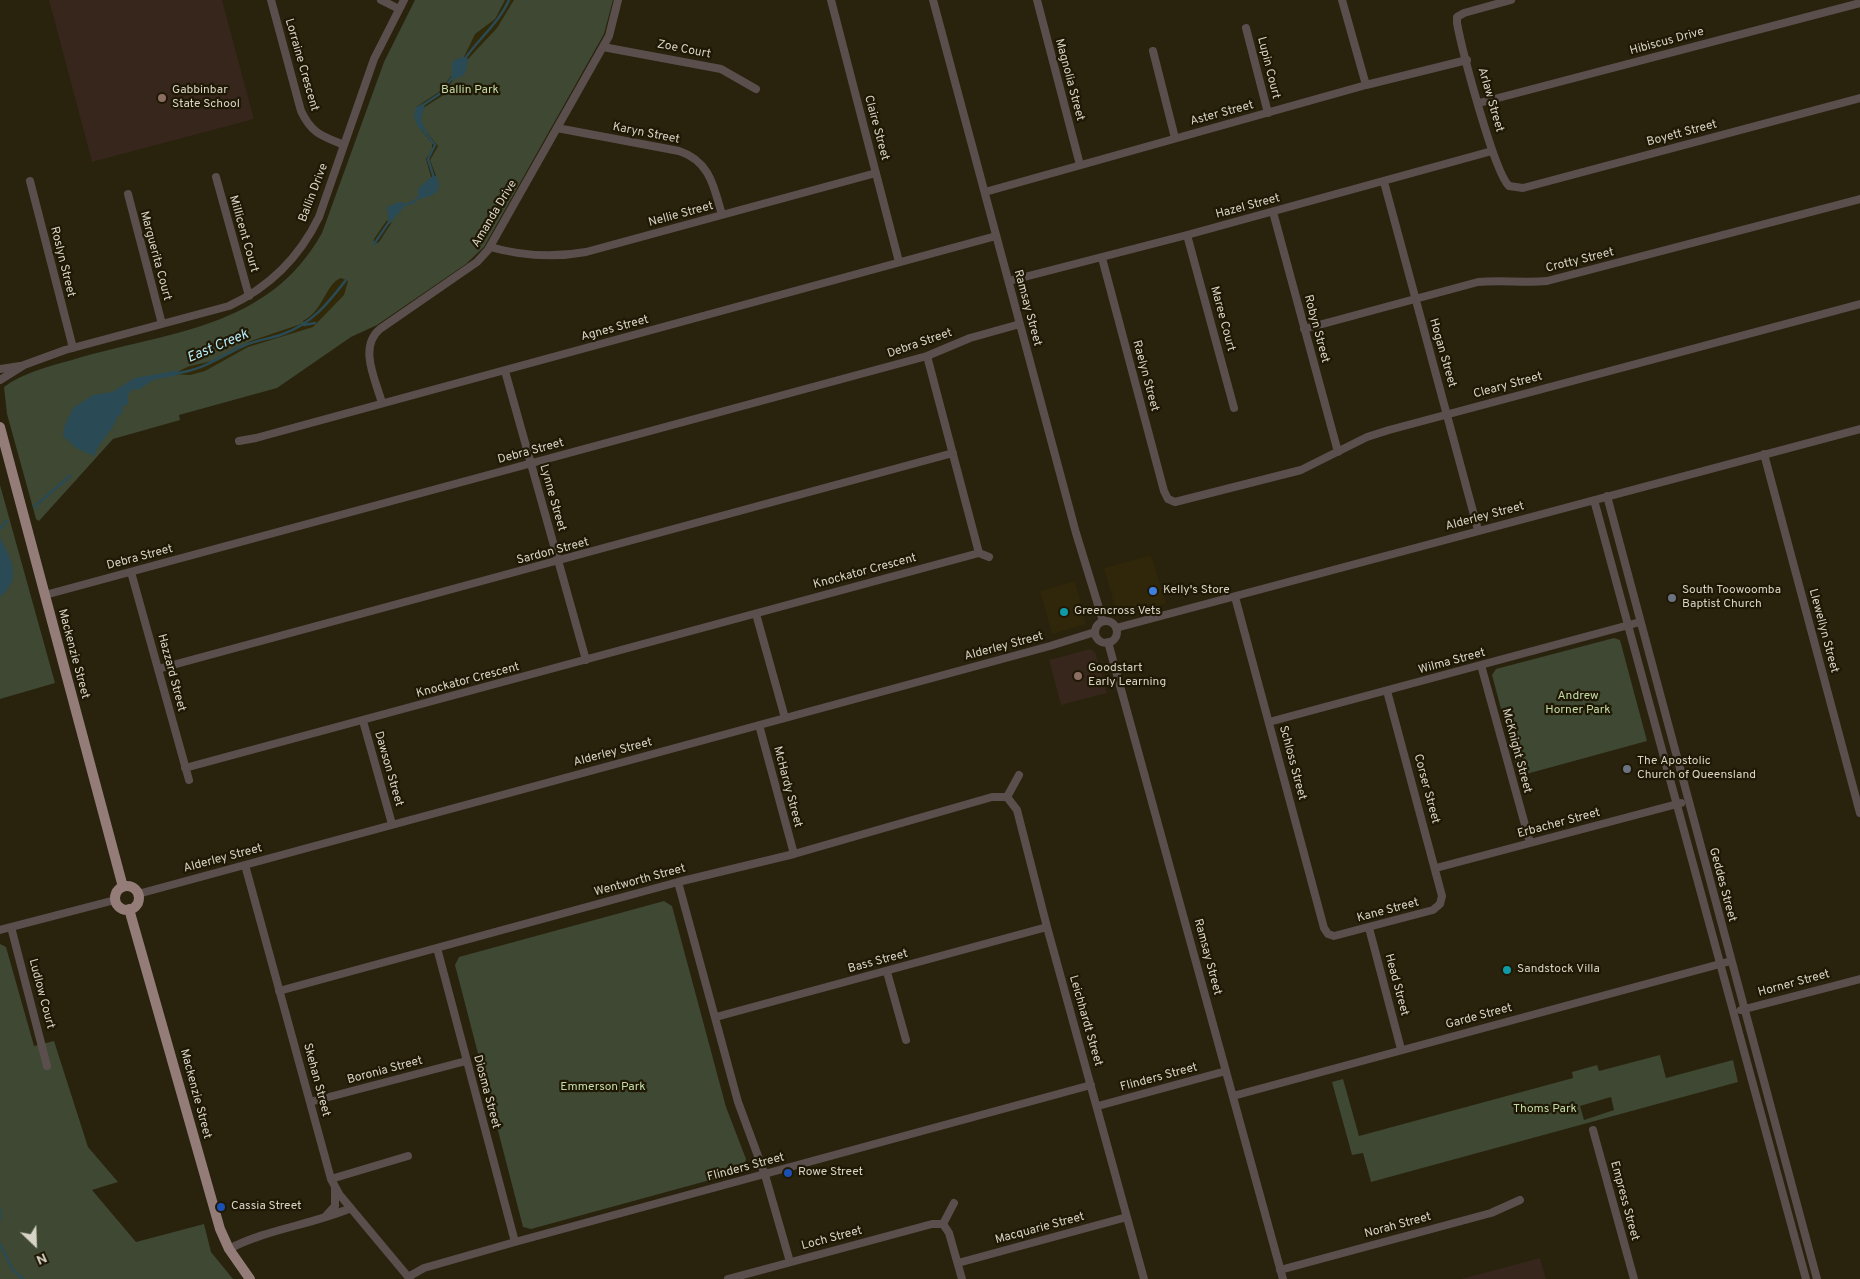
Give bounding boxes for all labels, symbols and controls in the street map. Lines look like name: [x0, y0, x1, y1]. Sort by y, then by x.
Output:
street label: Lorraine Crescent: [281, 17, 321, 113]
street label: Hibiscus Drive: [1628, 25, 1706, 59]
street label: Lupin Court: [1253, 35, 1283, 101]
street label: Magnolia Street: [1051, 37, 1087, 123]
street label: Zoe Court: [656, 38, 712, 62]
street label: Arlaw Street: [1474, 66, 1506, 134]
place label: Gabbinbar State School: [172, 84, 240, 112]
park label: Ballin Park: [441, 84, 499, 98]
marker: Gabbinbar State School: [156, 92, 168, 104]
street label: Claire Street: [860, 94, 892, 162]
street label: Aster Street: [1189, 99, 1255, 129]
street label: Boyett Street: [1645, 118, 1719, 150]
street label: Karyn Street: [611, 120, 681, 148]
street label: Ballin Drive: [296, 162, 332, 224]
street label: Amanda Drive: [469, 178, 521, 250]
street label: Hazel Street: [1214, 192, 1282, 222]
street label: Millicent Court: [225, 194, 261, 274]
street label: Nellie Street: [647, 199, 715, 231]
street label: Marguerita Court: [136, 210, 174, 302]
street label: Roslyn Street: [46, 225, 78, 299]
street label: Crotty Street: [1544, 246, 1616, 276]
street label: Ramsay Street: [1010, 268, 1044, 348]
street label: Maree Court: [1206, 285, 1238, 353]
street label: Robyn Street: [1300, 293, 1332, 365]
street label: Agnes Street: [580, 313, 650, 345]
street label: Hogan Street: [1425, 317, 1459, 389]
street label: Debra Street: [886, 326, 954, 362]
water label: East Creek: [185, 327, 251, 367]
street label: Raelyn Street: [1129, 339, 1161, 413]
street label: Cleary Street: [1472, 370, 1544, 402]
street label: Debra Street: [496, 436, 566, 468]
street label: Lynne Street: [536, 463, 568, 533]
street label: Alderley Street: [1444, 500, 1526, 534]
street label: Sardon Street: [515, 535, 591, 569]
street label: Debra Street: [105, 542, 175, 574]
street label: Knockator Crescent: [812, 551, 918, 593]
place label: Kelly's Store: [1163, 584, 1230, 598]
place label: South Toowoomba Baptist Church: [1682, 584, 1781, 612]
marker: Kelly's Store: [1147, 585, 1159, 597]
street label: Llewellyn Street: [1805, 587, 1841, 675]
marker: South Toowoomba Baptist Church: [1666, 592, 1678, 604]
place label: Greencross Vets: [1074, 605, 1161, 619]
marker: Greencross Vets: [1058, 606, 1070, 618]
street label: Mackenzie Street: [54, 607, 92, 701]
street label: Alderley Street: [963, 630, 1045, 664]
street label: Hazzard Street: [154, 633, 188, 713]
street label: Wilma Street: [1417, 646, 1487, 678]
street label: Knockator Crescent: [415, 660, 521, 702]
place label: Goodstart Early Learning: [1088, 662, 1166, 690]
marker: Goodstart Early Learning: [1072, 670, 1084, 682]
park label: Andrew Horner Park: [1545, 690, 1611, 718]
street label: McKnight Street: [1498, 707, 1534, 795]
street label: Schloss Street: [1275, 724, 1309, 802]
street label: Dawson Street: [370, 730, 406, 808]
street label: Alderley Street: [572, 736, 654, 770]
street label: McHardy Street: [769, 745, 805, 829]
street label: Corser Street: [1410, 753, 1442, 825]
place label: The Apostolic Church of Queensland: [1637, 755, 1756, 783]
marker: The Apostolic Church of Queensland: [1621, 763, 1633, 775]
street label: Erbacher Street: [1516, 806, 1602, 842]
street label: Alderley Street: [182, 842, 264, 876]
street label: Geddes Street: [1705, 846, 1739, 924]
street label: Wentworth Street: [593, 862, 687, 900]
street label: Kane Street: [1355, 896, 1421, 926]
street label: Ramsay Street: [1190, 917, 1224, 997]
street label: Bass Street: [846, 947, 910, 977]
street label: Head Street: [1381, 952, 1411, 1018]
street label: Ludlow Court: [25, 957, 57, 1031]
place label: Sandstock Villa: [1517, 963, 1600, 977]
marker: Sandstock Villa: [1501, 964, 1513, 976]
street label: Horner Street: [1757, 968, 1831, 1000]
street label: Leichhardt Street: [1065, 974, 1105, 1068]
street label: Garde Street: [1444, 1001, 1514, 1033]
street label: Skehan Street: [299, 1042, 333, 1118]
street label: Mackenzie Street: [176, 1047, 214, 1141]
street label: Boronia Street: [346, 1054, 424, 1088]
street label: Diosma Street: [469, 1054, 503, 1130]
street label: Flinders Street: [1119, 1061, 1199, 1095]
park label: Emmerson Park: [560, 1081, 646, 1095]
park label: Thoms Park: [1513, 1103, 1577, 1117]
street label: Flinders Street: [706, 1151, 786, 1185]
street label: Empress Street: [1606, 1160, 1642, 1242]
place label: Rowe Street: [798, 1166, 863, 1180]
marker: Rowe Street: [782, 1167, 794, 1179]
place label: Cassia Street: [231, 1200, 302, 1214]
marker: Cassia Street: [215, 1201, 227, 1213]
street label: Macquarie Street: [994, 1210, 1086, 1248]
street label: Norah Street: [1363, 1210, 1433, 1242]
north arrow: [10, 1219, 60, 1269]
street label: Loch Street: [800, 1224, 864, 1254]
text: N: [33, 1248, 49, 1268]

